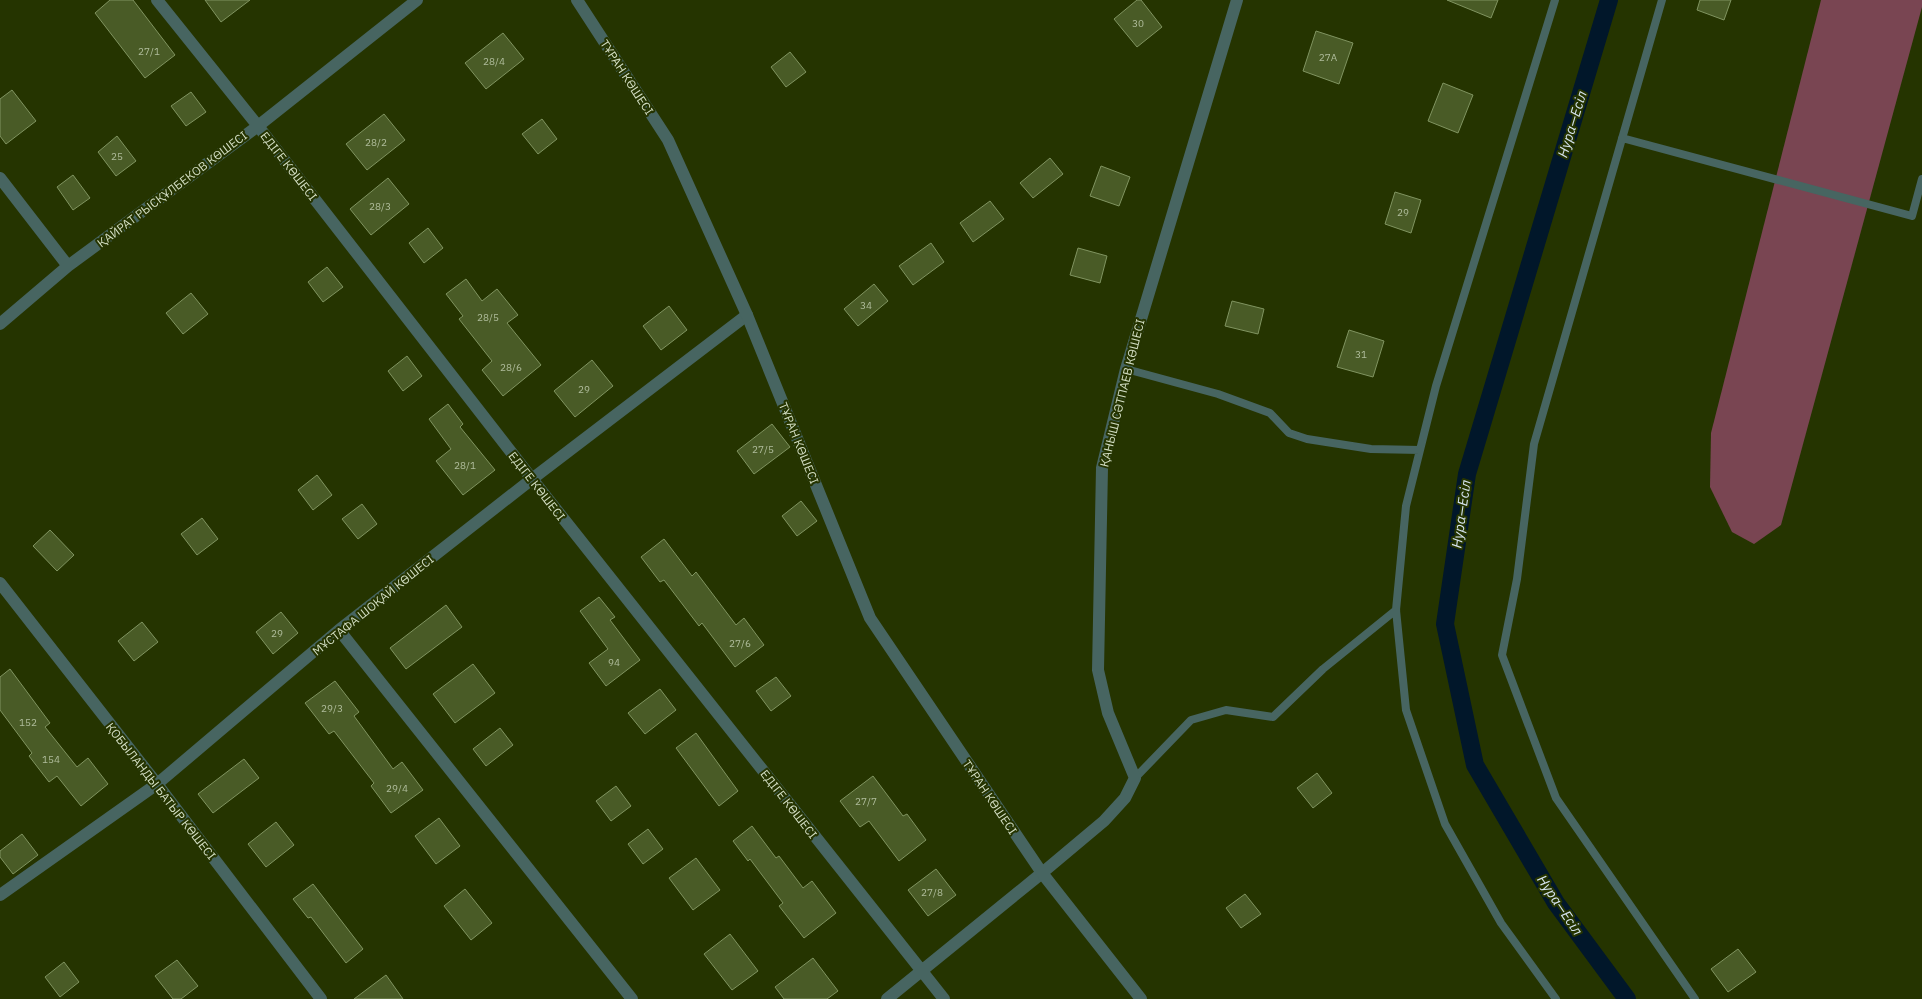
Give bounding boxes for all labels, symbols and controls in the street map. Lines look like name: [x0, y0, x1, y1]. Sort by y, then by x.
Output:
house number: 30: [1132, 17, 1144, 30]
street label: ТҰРАН КӨШЕСІ: [597, 37, 657, 118]
house number: 27/1: [138, 45, 160, 58]
house number: 27А: [1319, 51, 1338, 64]
house number: 28/4: [483, 55, 505, 68]
water label: Нура—Есіл: [1553, 88, 1591, 160]
street label: ҚАЙРАТ РЫСҚҰЛБЕКОВ КӨШЕСІ: [94, 128, 250, 250]
street label: ЕДІГЕ КӨШЕСІ: [257, 129, 321, 204]
house number: 28/2: [365, 136, 387, 149]
house number: 25: [111, 150, 123, 163]
house number: 28/3: [369, 200, 391, 213]
house number: 29: [1397, 206, 1409, 219]
house number: 34: [860, 299, 872, 312]
house number: 28/5: [477, 311, 499, 324]
street label: ҚАНЫШ СӘТПАЕВ КӨШЕСІ: [1096, 317, 1148, 469]
house number: 31: [1355, 348, 1367, 361]
house number: 28/6: [500, 361, 522, 374]
house number: 29: [578, 383, 590, 396]
street label: ТҰРАН КӨШЕСІ: [776, 400, 822, 486]
house number: 27/5: [752, 443, 774, 456]
street label: ЕДІГЕ КӨШЕСІ: [505, 449, 569, 524]
house number: 28/1: [454, 459, 476, 472]
water label: Нура—Есіл: [1447, 478, 1475, 549]
street label: МҰСТАФА ШОҚАЙ КӨШЕСІ: [309, 551, 437, 659]
house number: 29: [271, 627, 283, 640]
house number: 27/6: [729, 637, 751, 650]
house number: 94: [608, 656, 620, 669]
house number: 29/3: [321, 702, 343, 715]
house number: 152: [19, 716, 37, 729]
street label: ҚОБЫЛАНДЫ БАТЫР КӨШЕСІ: [103, 720, 219, 863]
house number: 154: [42, 753, 60, 766]
street label: ТҰРАН КӨШЕСІ: [960, 757, 1021, 837]
street label: ЕДІГЕ КӨШЕСІ: [757, 767, 821, 842]
house number: 29/4: [386, 782, 408, 795]
house number: 27/7: [855, 795, 877, 808]
water label: Нура—Есіл: [1533, 871, 1587, 939]
house number: 27/8: [921, 886, 943, 899]

